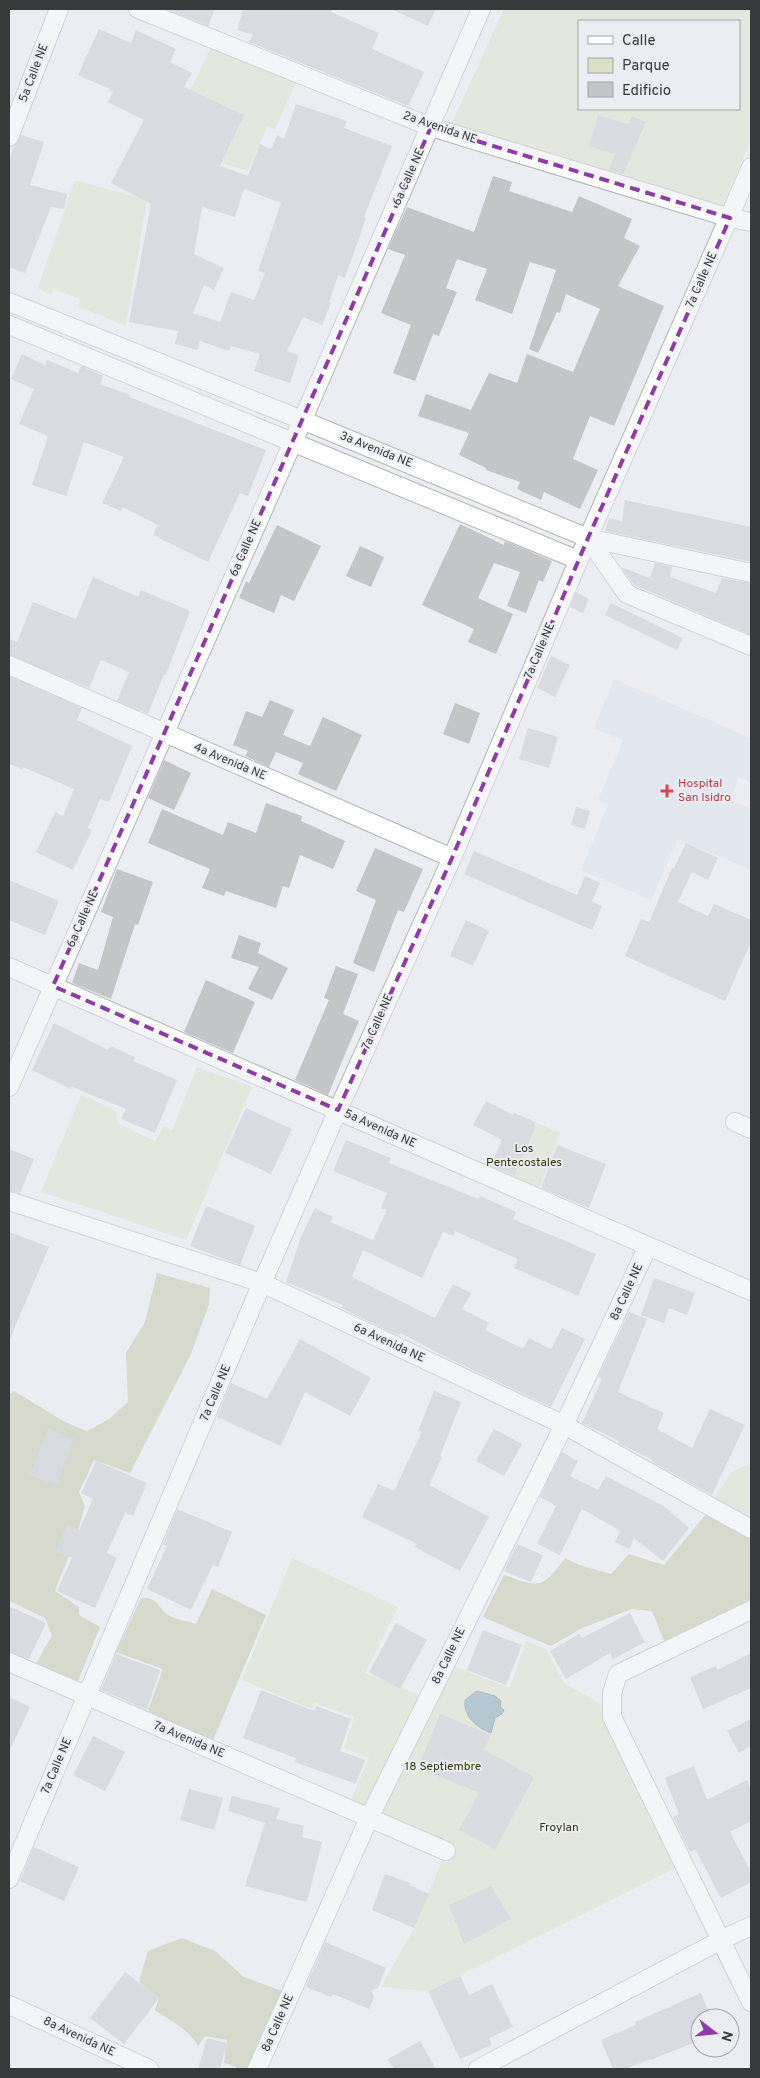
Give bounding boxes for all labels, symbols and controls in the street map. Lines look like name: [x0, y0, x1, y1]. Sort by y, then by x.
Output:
legend: [578, 20, 740, 110]
text: Calle: [622, 32, 656, 51]
street label: 5a Calle NE: [15, 41, 53, 105]
text: Parque: [622, 57, 670, 76]
text: Edificio: [622, 82, 671, 101]
street label: 2a Avenida NE: [401, 108, 479, 148]
street label: 6a Calle NE: [389, 146, 429, 208]
street label: 7a Calle NE: [682, 249, 722, 311]
street label: 3a Avenida NE: [337, 428, 415, 472]
street label: 6a Calle NE: [226, 517, 266, 579]
street label: 7a Calle NE: [521, 620, 559, 682]
street label: 4a Avenida NE: [191, 739, 269, 785]
place label: Hospital San Isidro: [678, 776, 731, 806]
marker: Hospital San Isidro: [660, 784, 674, 798]
street label: 6a Calle NE: [63, 888, 103, 950]
street label: 7a Calle NE: [358, 991, 398, 1053]
street label: 5a Avenida NE: [341, 1106, 419, 1152]
park label: Los Pentecostales: [486, 1141, 562, 1171]
street label: 8a Calle NE: [607, 1261, 647, 1323]
street label: 6a Avenida NE: [351, 1319, 427, 1367]
street label: 7a Calle NE: [197, 1362, 235, 1424]
street label: 8a Calle NE: [428, 1625, 470, 1687]
street label: 7a Avenida NE: [151, 1718, 227, 1762]
street label: 7a Calle NE: [38, 1735, 76, 1797]
park label: 18 Septiembre: [405, 1759, 481, 1775]
park label: Froylan: [539, 1820, 579, 1836]
street label: 8a Calle NE: [258, 1991, 298, 2055]
north arrow: [690, 2008, 740, 2058]
street label: 8a Avenida NE: [40, 2013, 118, 2061]
text: N: [716, 2029, 736, 2043]

